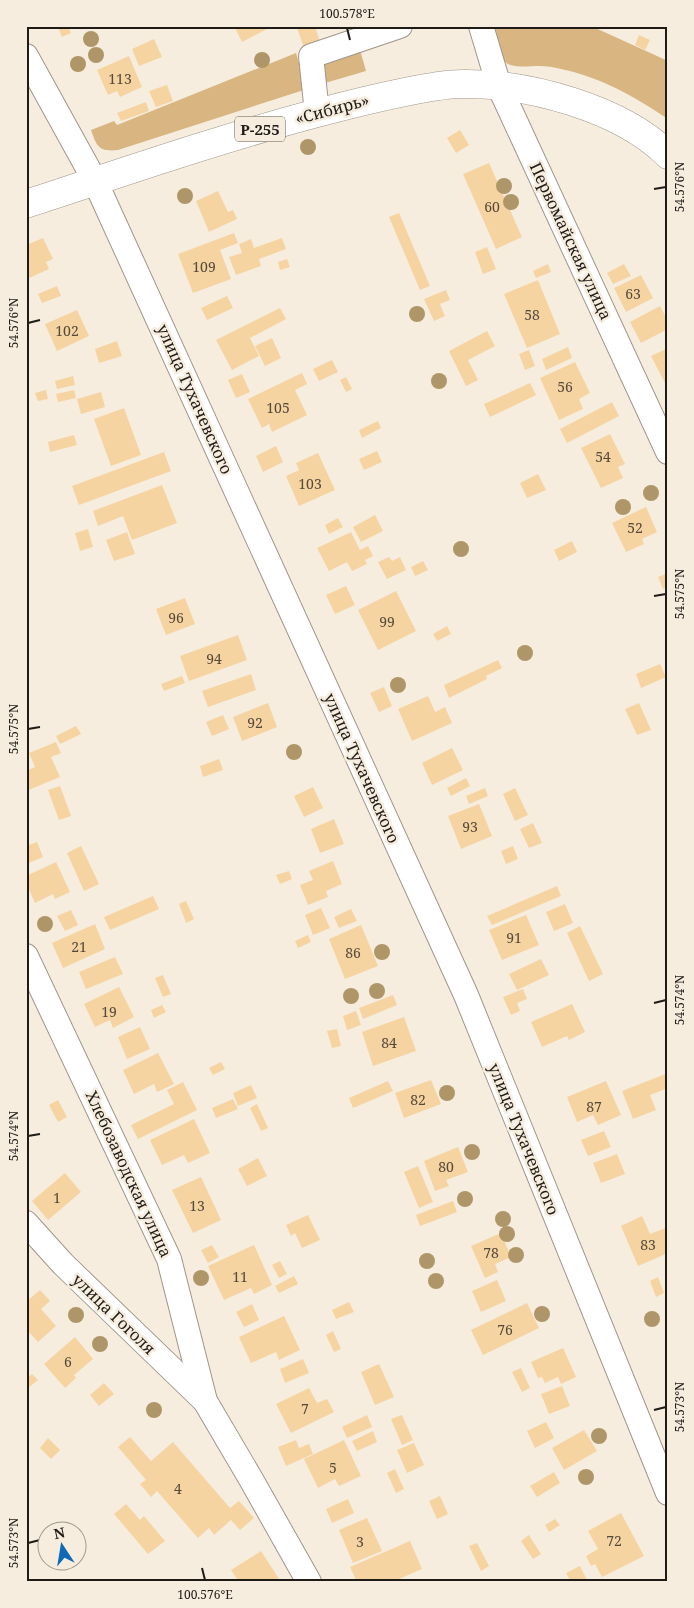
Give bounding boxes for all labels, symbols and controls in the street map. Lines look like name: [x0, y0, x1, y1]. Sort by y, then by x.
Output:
text: 100.578°E: [319, 5, 375, 22]
house number: 113: [108, 69, 132, 88]
street label: «Сибирь»: [292, 89, 372, 129]
road number: Р-255: [235, 116, 285, 142]
street label: Первомайская улица: [525, 159, 617, 323]
text: 54.576°N: [671, 162, 688, 212]
house number: 60: [484, 197, 500, 216]
house number: 109: [192, 257, 216, 276]
house number: 63: [625, 284, 641, 303]
text: 54.576°N: [5, 298, 22, 348]
house number: 58: [524, 305, 540, 324]
house number: 102: [55, 321, 79, 340]
street label: улица Тухачевского: [152, 321, 238, 477]
house number: 56: [557, 377, 573, 396]
house number: 105: [266, 398, 290, 417]
house number: 54: [595, 447, 611, 466]
house number: 103: [298, 474, 322, 493]
house number: 52: [627, 518, 643, 537]
text: 54.575°N: [671, 569, 688, 619]
house number: 96: [168, 608, 184, 627]
house number: 99: [379, 612, 395, 631]
house number: 94: [206, 649, 222, 668]
street label: улица Тухачевского: [319, 690, 405, 846]
text: 54.575°N: [5, 704, 22, 754]
house number: 92: [247, 713, 263, 732]
house number: 93: [462, 817, 478, 836]
house number: 91: [506, 928, 522, 947]
house number: 21: [71, 937, 87, 956]
house number: 86: [345, 943, 361, 962]
text: 54.574°N: [671, 975, 688, 1025]
house number: 19: [101, 1002, 117, 1021]
house number: 84: [381, 1033, 397, 1052]
street label: улица Тухачевского: [483, 1060, 565, 1218]
street label: Хлебозаводская улица: [81, 1087, 177, 1261]
house number: 82: [410, 1090, 426, 1109]
house number: 87: [586, 1097, 602, 1116]
text: 54.574°N: [5, 1111, 22, 1161]
house number: 80: [438, 1157, 454, 1176]
house number: 1: [53, 1188, 61, 1207]
house number: 13: [189, 1196, 205, 1215]
house number: 83: [640, 1235, 656, 1254]
house number: 78: [483, 1243, 499, 1262]
house number: 11: [232, 1267, 248, 1286]
street label: улица Гоголя: [68, 1269, 160, 1359]
house number: 76: [497, 1320, 513, 1339]
house number: 6: [64, 1352, 72, 1371]
text: 54.573°N: [671, 1382, 688, 1432]
house number: 7: [301, 1399, 309, 1418]
house number: 5: [329, 1458, 337, 1477]
house number: 4: [174, 1479, 182, 1498]
text: 54.573°N: [5, 1518, 22, 1568]
north arrow: [38, 1520, 88, 1570]
text: N: [52, 1522, 67, 1543]
house number: 72: [606, 1531, 622, 1550]
house number: 3: [356, 1532, 364, 1551]
text: 100.576°E: [177, 1586, 233, 1603]

